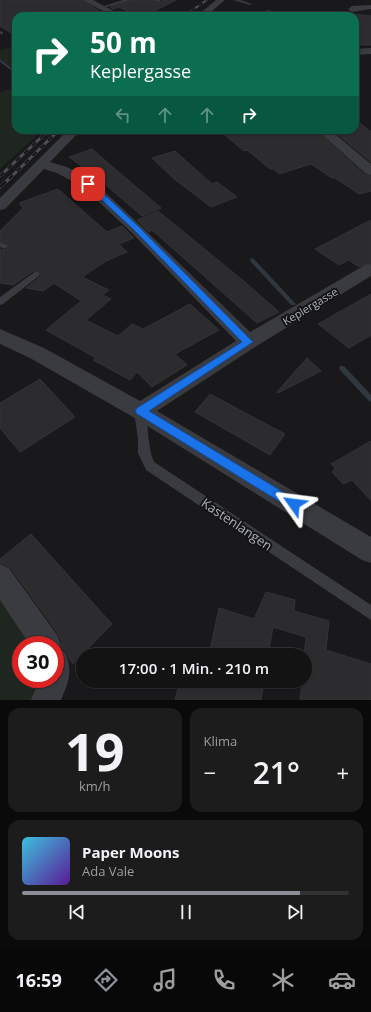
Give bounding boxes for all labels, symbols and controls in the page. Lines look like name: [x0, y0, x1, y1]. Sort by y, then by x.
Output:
text: 50 m: [90, 23, 157, 61]
icon: right: [24, 28, 76, 80]
text: Keplergasse: [90, 59, 191, 83]
icon: left: [112, 104, 134, 126]
icon: ahead: [154, 104, 176, 126]
icon: ahead: [196, 104, 218, 126]
icon: right: [238, 104, 260, 126]
pin: [71, 167, 105, 201]
icon: arrive: [77, 173, 99, 195]
street label: Keplergasse: [280, 284, 340, 328]
position arrow: [273, 483, 315, 525]
street label: Kastenlangen: [198, 494, 276, 554]
speed limit sign: 30: [12, 636, 64, 688]
text: 17:00 · 1 Min. · 210 m: [119, 658, 269, 678]
text: 19: [65, 715, 124, 786]
text: Klima: [204, 732, 237, 750]
text: 21°: [253, 752, 300, 793]
text: −: [204, 757, 216, 787]
text: +: [336, 757, 349, 787]
text: km/h: [79, 777, 111, 795]
text: Paper Moons: [82, 842, 180, 862]
text: Ada Vale: [82, 862, 134, 880]
icon: previous: [66, 901, 88, 923]
icon: pause: [175, 901, 197, 923]
icon: next: [284, 901, 306, 923]
icon: directions: [92, 966, 120, 994]
icon: music: [151, 966, 179, 994]
icon: phone: [210, 966, 238, 994]
icon: climate: [269, 966, 297, 994]
icon: car: [328, 966, 356, 994]
text: 16:59: [15, 968, 62, 992]

